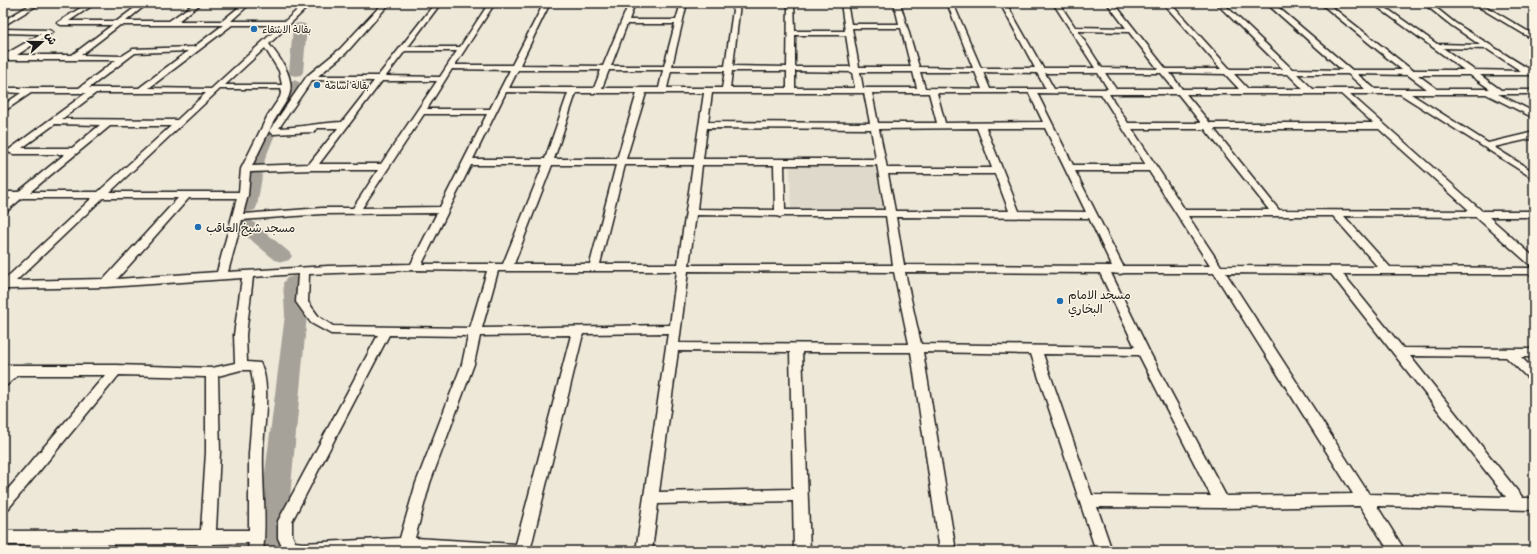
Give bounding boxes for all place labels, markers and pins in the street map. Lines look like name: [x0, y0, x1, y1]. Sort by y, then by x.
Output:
place label: بقالة الاشقاء: [262, 23, 311, 36]
marker: بقالة الاشقاء: [249, 24, 259, 34]
place label: بقالة أسامة: [325, 79, 370, 92]
marker: بقالة أسامة: [312, 80, 322, 90]
place label: مسجد شيخ العاقب: [206, 220, 295, 237]
marker: مسجد شيخ العاقب: [193, 222, 203, 232]
place label: مسجد الامام البخاري: [1068, 287, 1131, 318]
marker: مسجد الامام البخاري: [1055, 296, 1065, 306]

